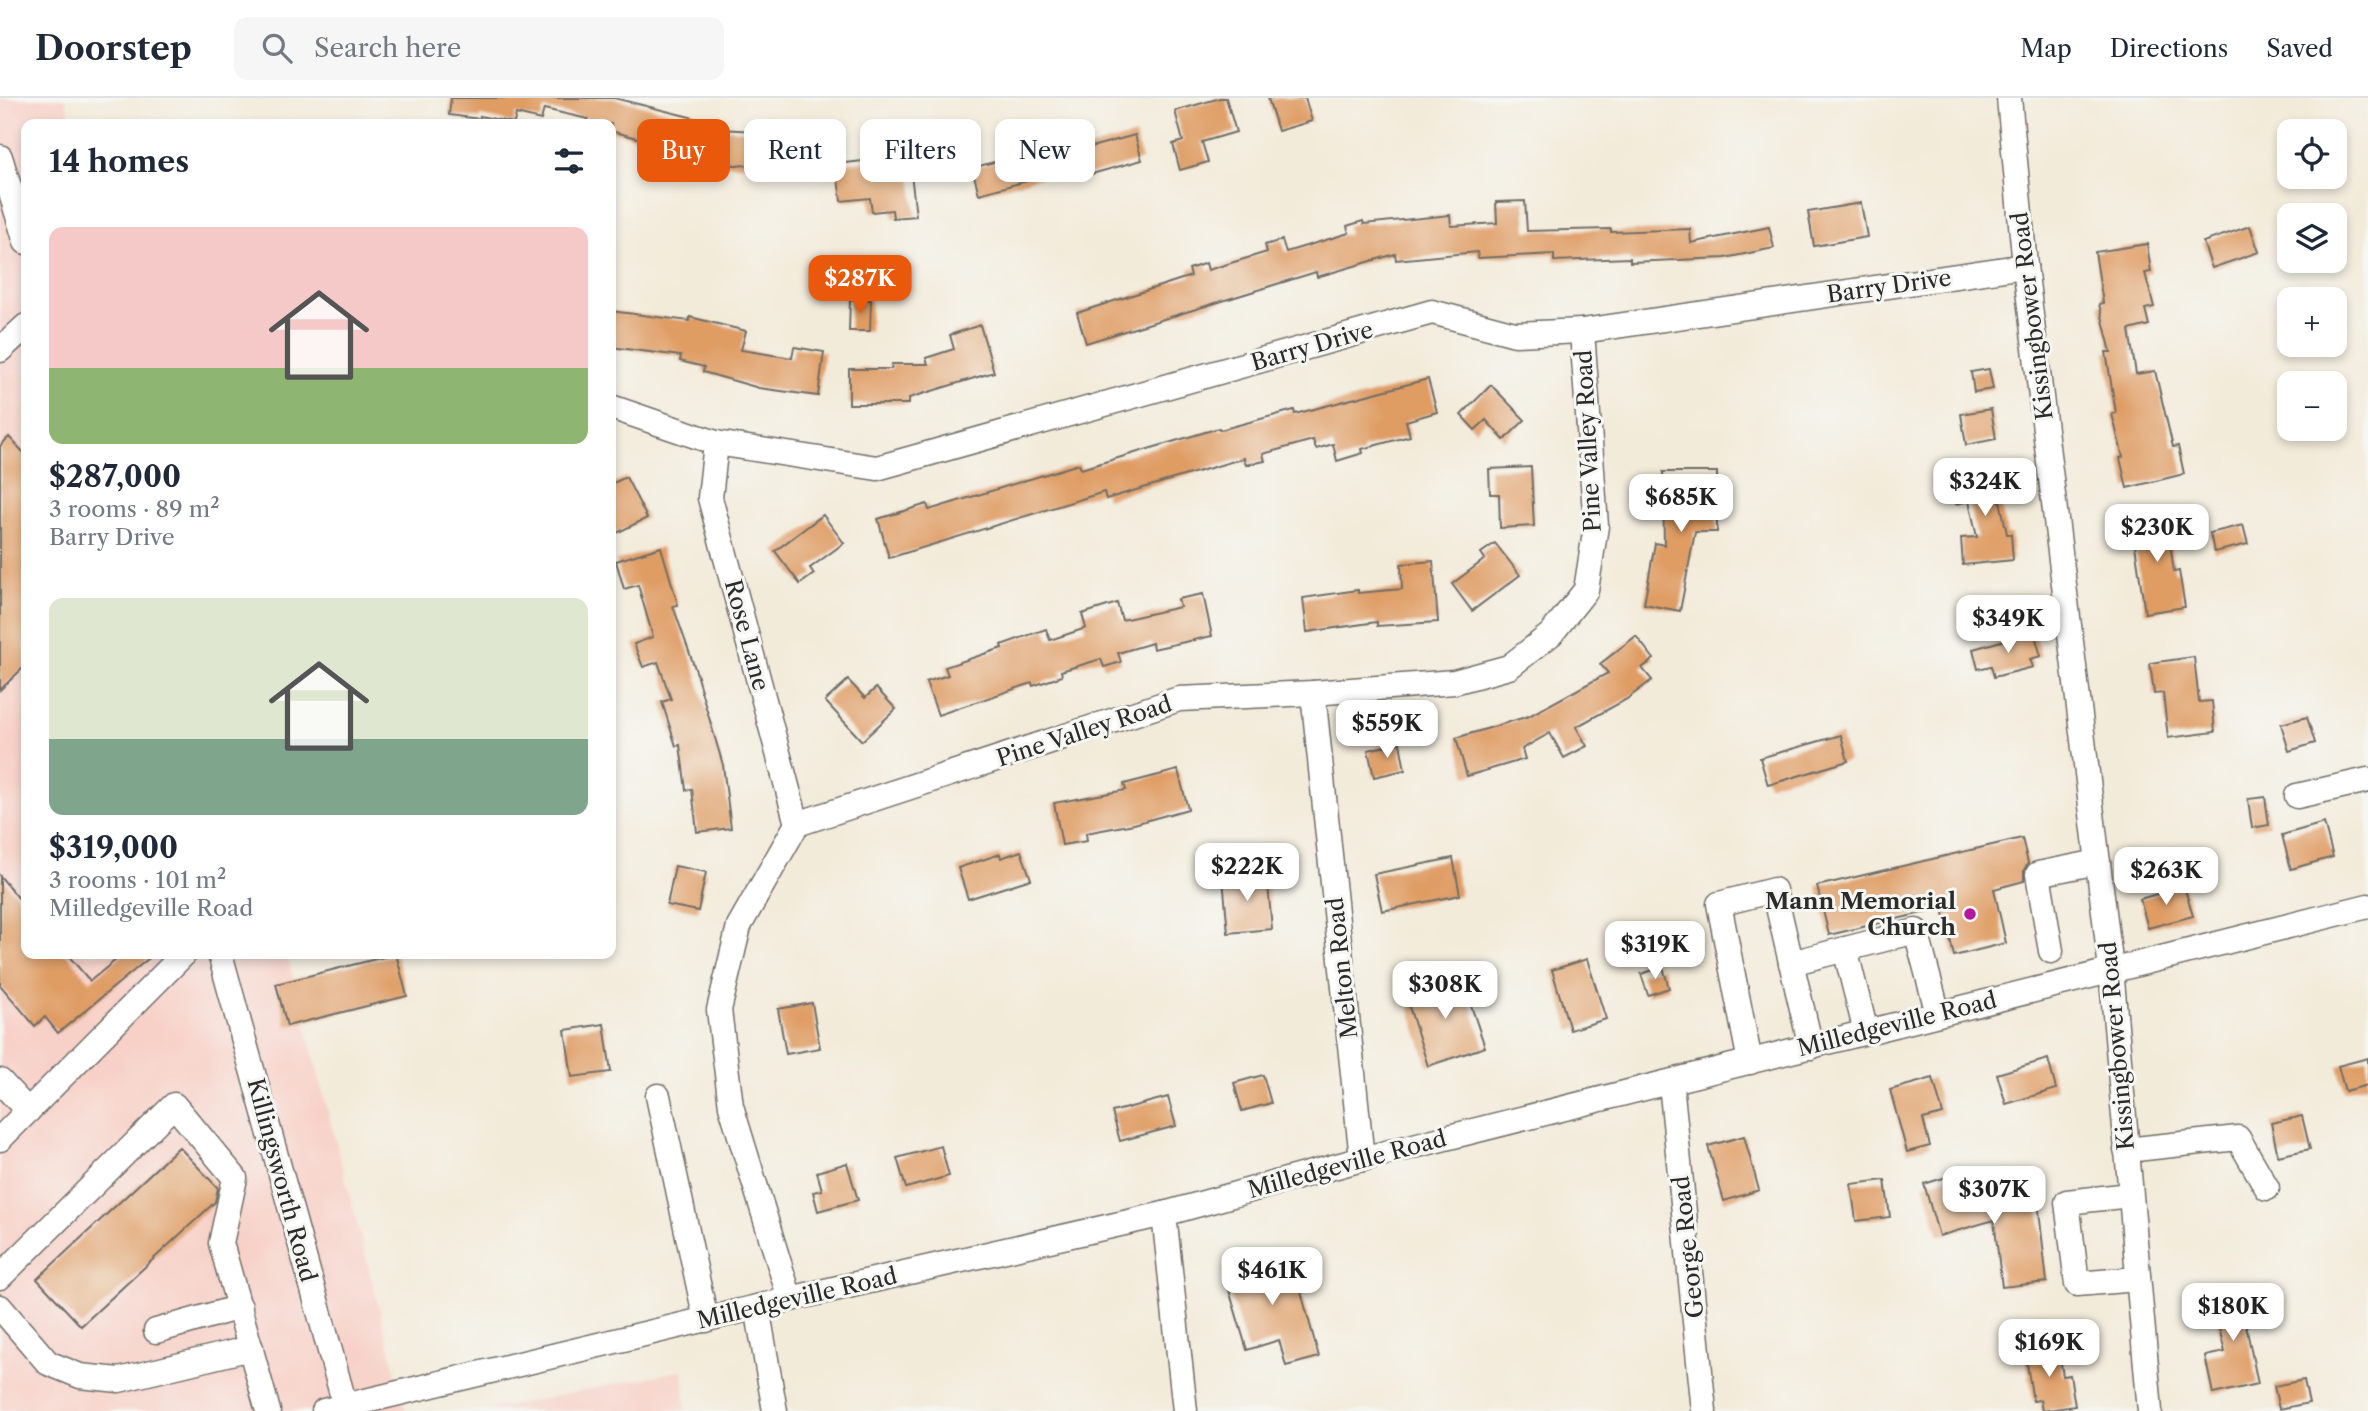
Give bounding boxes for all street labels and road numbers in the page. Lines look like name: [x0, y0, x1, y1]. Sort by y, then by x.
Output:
street label: Kissingbower Road: [2005, 210, 2059, 422]
street label: Barry Drive: [1825, 263, 1953, 309]
street label: Barry Drive: [1248, 315, 1376, 377]
street label: Pine Valley Road: [1569, 349, 1607, 533]
street label: Rose Lane: [719, 576, 775, 694]
street label: Pine Valley Road: [993, 689, 1175, 773]
street label: Melton Road: [1321, 896, 1363, 1040]
street label: Kissingbower Road: [2094, 940, 2140, 1152]
street label: Milledgeville Road: [1795, 986, 1999, 1062]
street label: Killingsworth Road: [241, 1075, 323, 1285]
street label: Milledgeville Road: [1245, 1124, 1449, 1204]
street label: George Road: [1667, 1174, 1709, 1320]
street label: Milledgeville Road: [694, 1261, 900, 1335]

